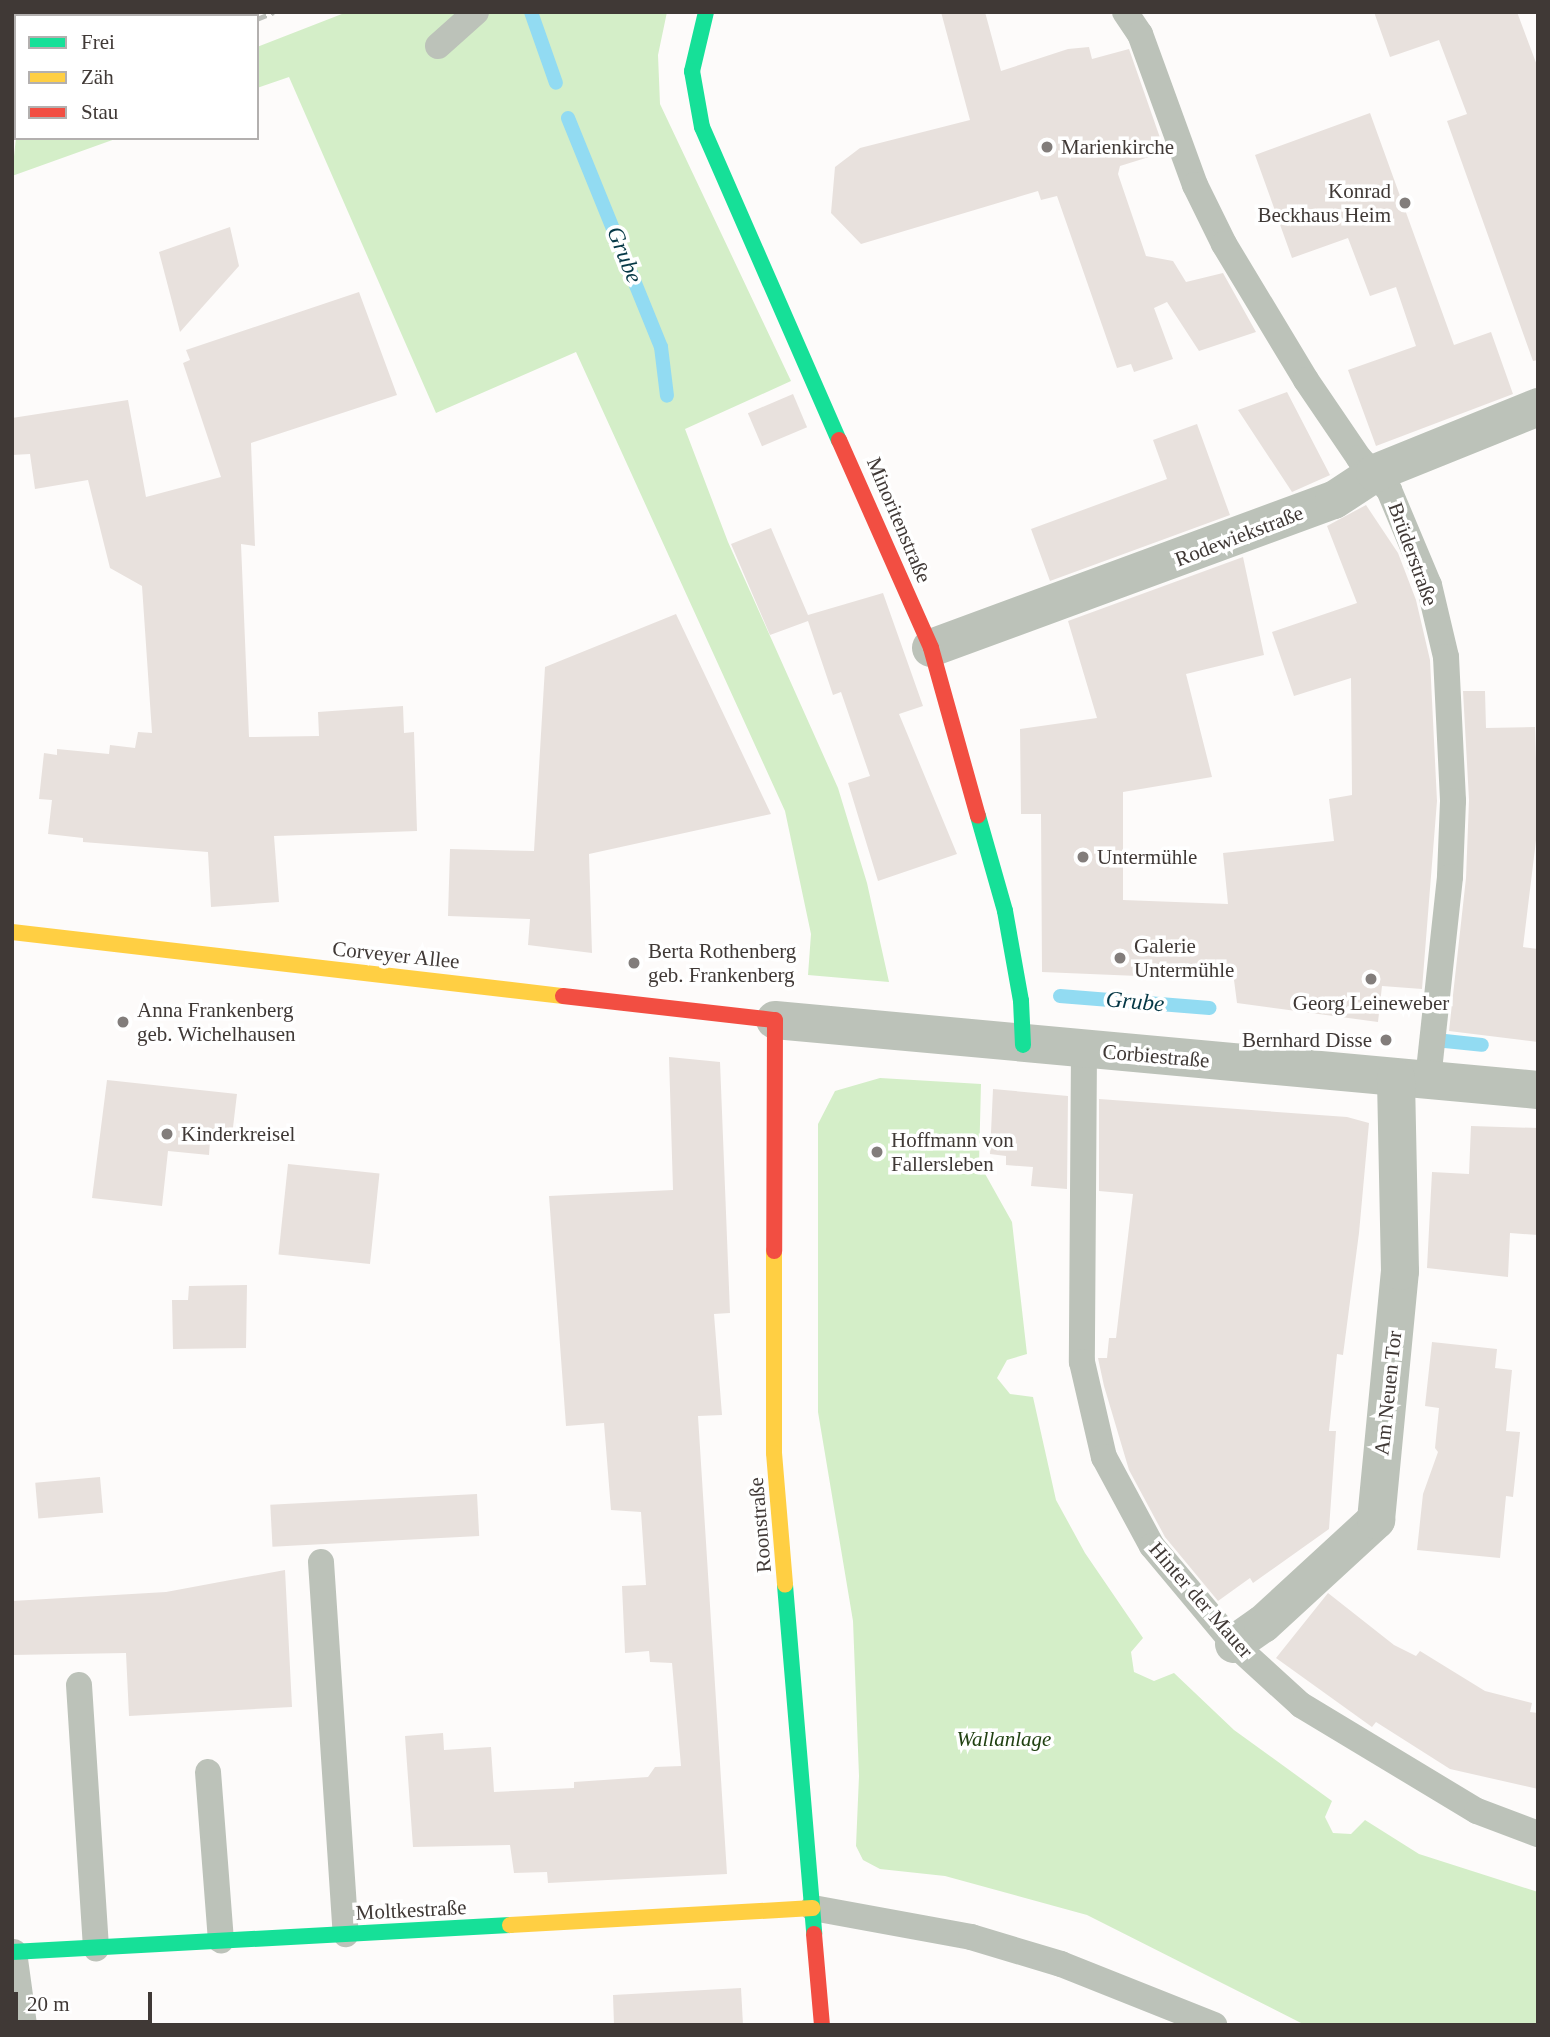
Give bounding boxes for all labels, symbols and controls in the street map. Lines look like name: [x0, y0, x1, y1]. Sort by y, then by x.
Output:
legend: [14, 14, 259, 140]
text: Frei: [81, 30, 115, 54]
text: Zäh: [81, 65, 114, 89]
text: Stau: [81, 100, 118, 124]
place label: Marienkirche: [1061, 134, 1174, 160]
marker: Marienkirche: [1039, 139, 1055, 155]
place label: Konrad Beckhaus Heim: [1257, 178, 1391, 228]
marker: Konrad Beckhaus Heim: [1397, 195, 1413, 211]
water label: Grube: [600, 223, 648, 287]
street label: Minoritenstraße: [861, 453, 937, 587]
street label: Brüderstraße: [1383, 499, 1443, 609]
street label: Rodewiekstraße: [1171, 500, 1307, 572]
place label: Untermühle: [1097, 844, 1197, 870]
marker: Untermühle: [1075, 849, 1091, 865]
place label: Galerie Untermühle: [1134, 933, 1234, 983]
street label: Corveyer Allee: [331, 936, 461, 974]
place label: Berta Rothenberg geb. Frankenberg: [648, 938, 796, 988]
marker: Galerie Untermühle: [1112, 950, 1128, 966]
marker: Berta Rothenberg geb. Frankenberg: [626, 955, 642, 971]
marker: Georg Leineweber: [1363, 971, 1379, 987]
water label: Grube: [1105, 986, 1165, 1018]
place label: Georg Leineweber: [1293, 990, 1449, 1016]
place label: Anna Frankenberg geb. Wichelhausen: [137, 997, 296, 1047]
marker: Anna Frankenberg geb. Wichelhausen: [115, 1014, 131, 1030]
place label: Bernhard Disse: [1242, 1027, 1372, 1053]
marker: Bernhard Disse: [1378, 1032, 1394, 1048]
street label: Corbiestraße: [1101, 1039, 1211, 1073]
place label: Kinderkreisel: [181, 1121, 295, 1147]
marker: Kinderkreisel: [159, 1126, 175, 1142]
place label: Hoffmann von Fallersleben: [891, 1127, 1014, 1177]
marker: Hoffmann von Fallersleben: [869, 1144, 885, 1160]
street label: Am Neuen Tor: [1369, 1329, 1407, 1457]
street label: Roonstraße: [743, 1476, 777, 1574]
street label: Hinter der Mauer: [1144, 1537, 1258, 1663]
park label: Wallanlage: [957, 1726, 1051, 1752]
street label: Moltkestraße: [355, 1895, 467, 1925]
scale bar: [18, 1978, 156, 2022]
text: 20 m: [27, 1992, 70, 2016]

